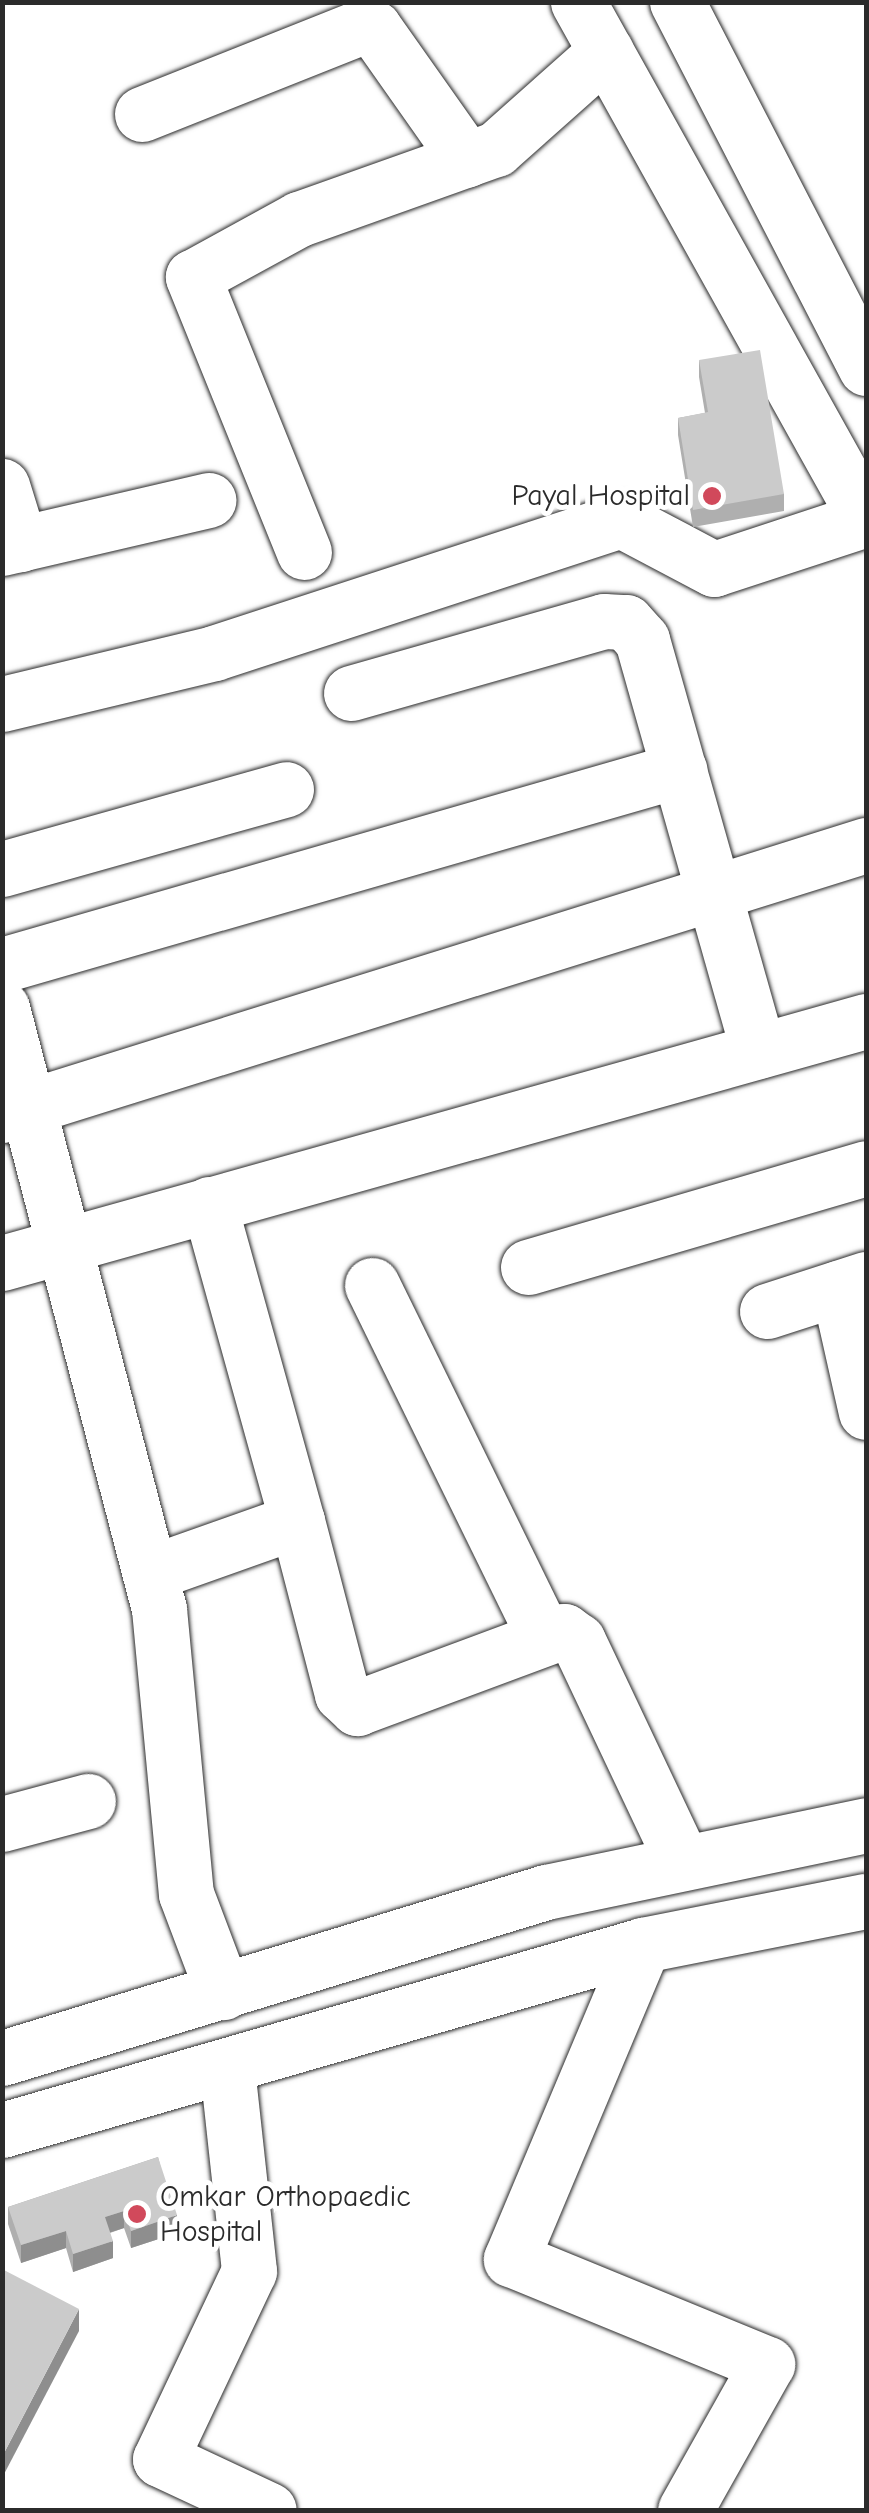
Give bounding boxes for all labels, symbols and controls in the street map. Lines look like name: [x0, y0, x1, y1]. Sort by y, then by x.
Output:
place label: Payal Hospital: [512, 478, 690, 514]
marker: Payal Hospital: [699, 483, 725, 509]
place label: Omkar Orthopaedic Hospital: [160, 2179, 411, 2250]
marker: Omkar Orthopaedic Hospital: [124, 2201, 150, 2227]

